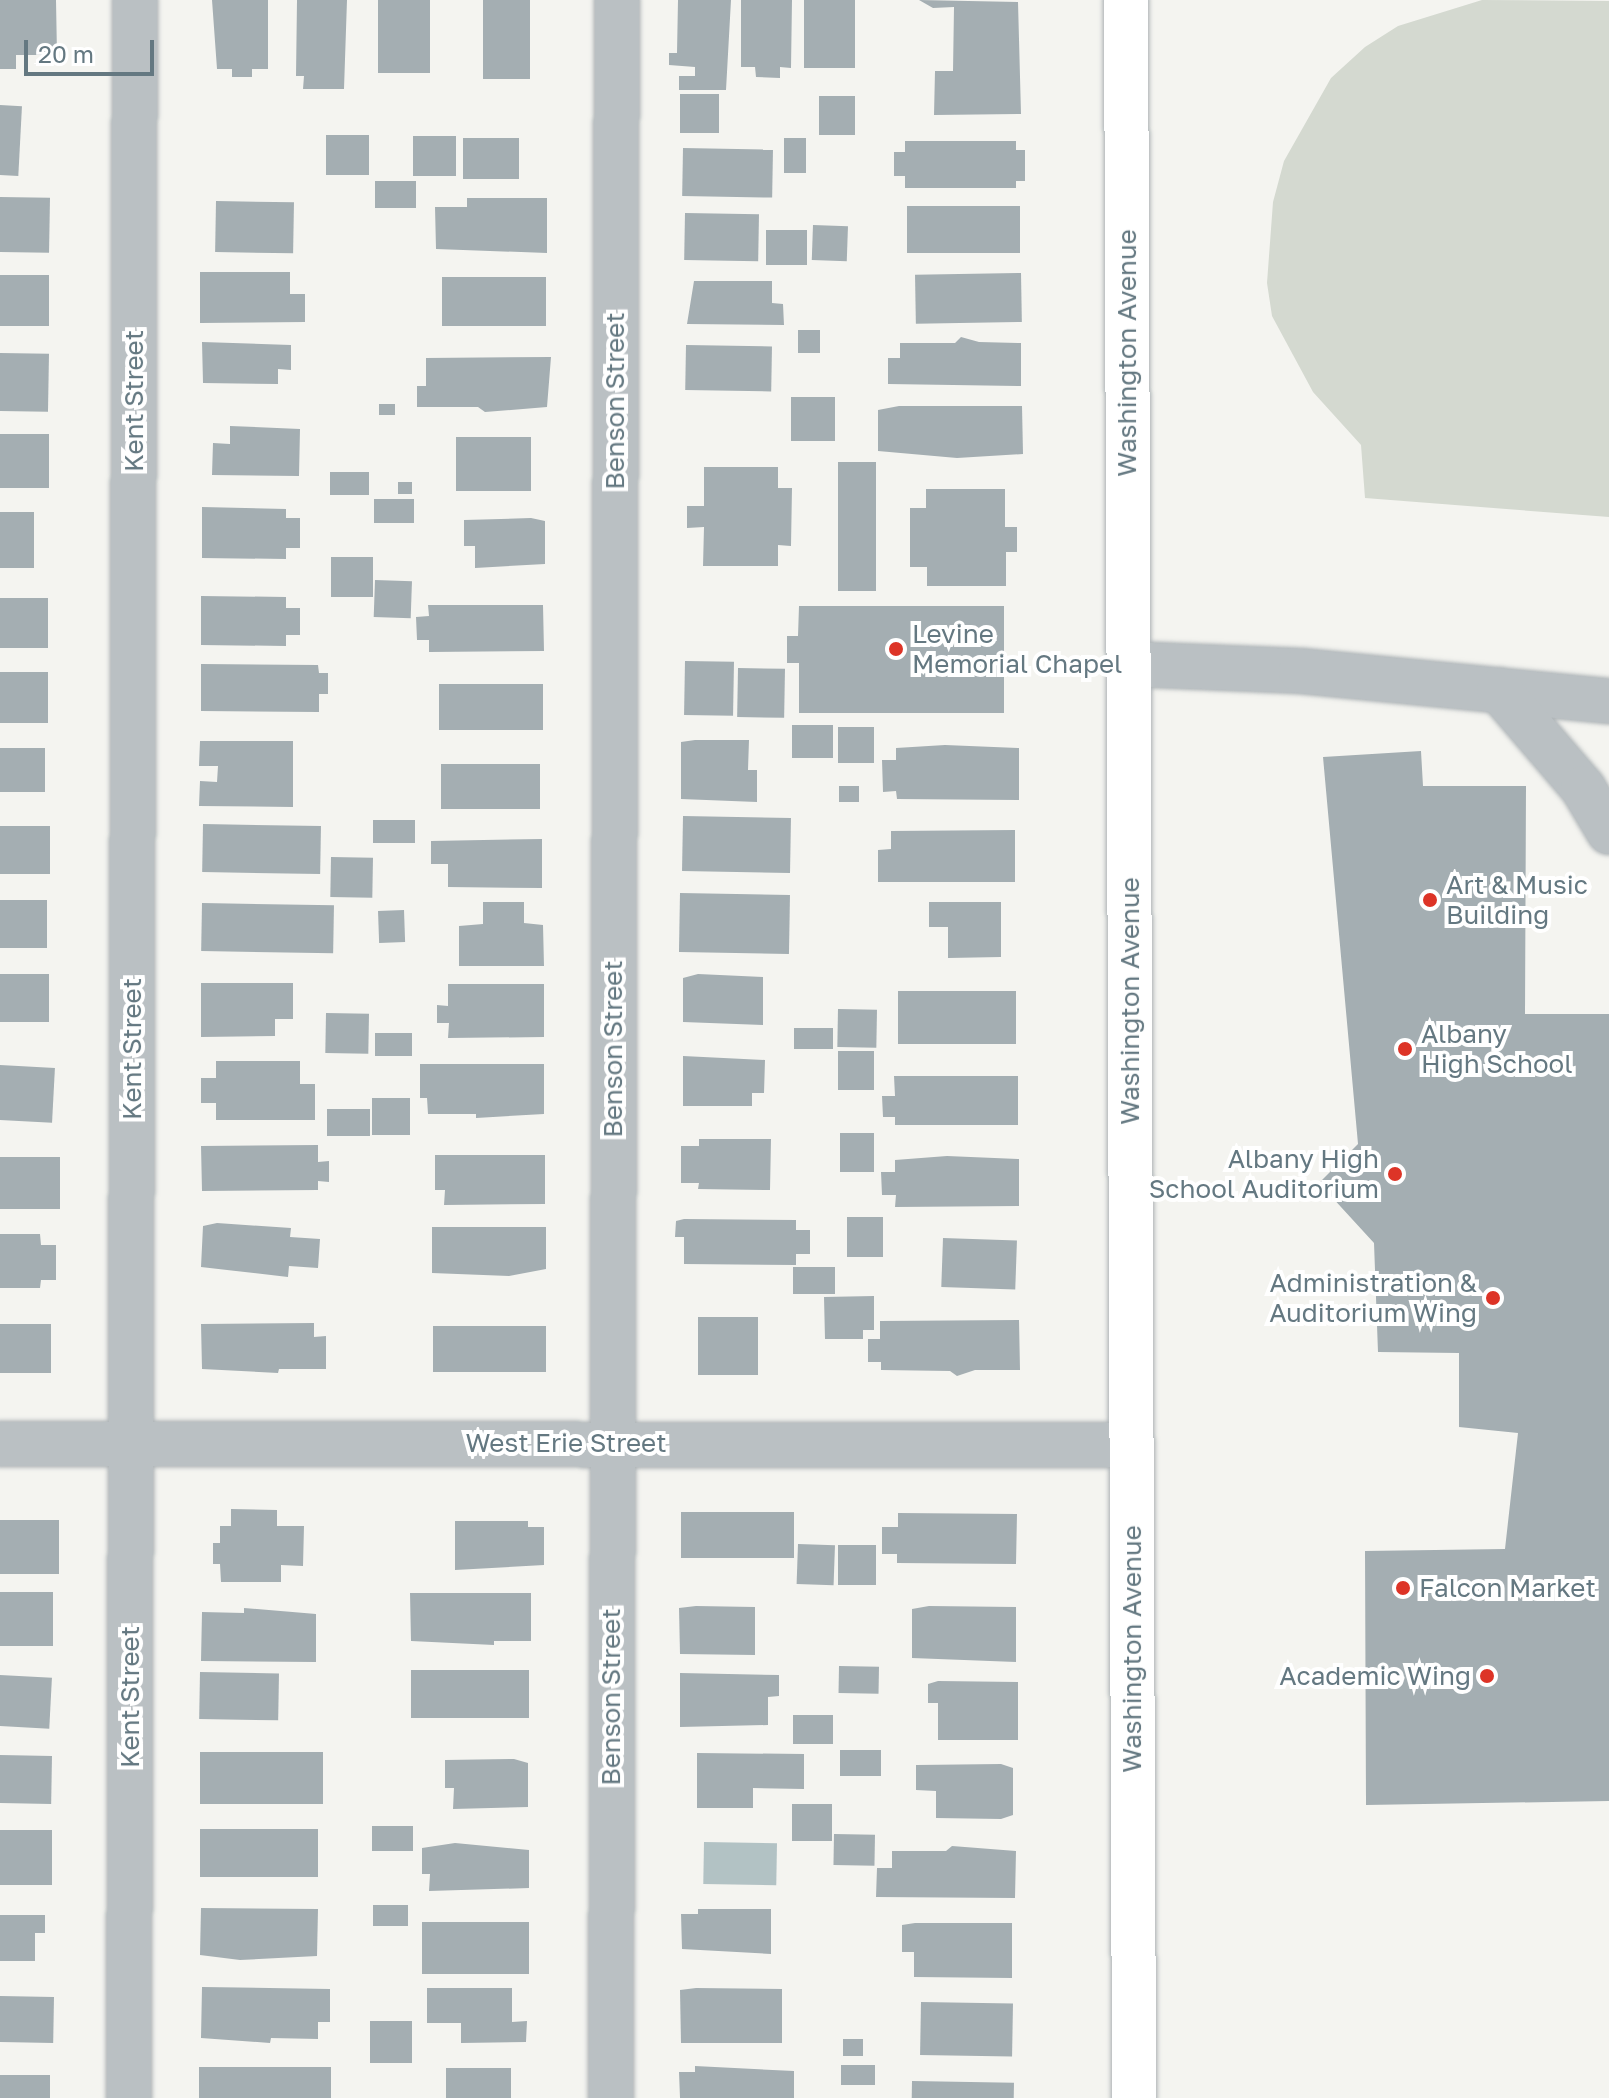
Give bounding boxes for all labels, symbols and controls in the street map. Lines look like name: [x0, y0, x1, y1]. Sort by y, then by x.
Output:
scale bar: [28, 24, 158, 74]
text: 20 m: [38, 39, 94, 68]
street label: Washington Avenue: [1111, 229, 1143, 477]
street label: Benson Street: [599, 312, 631, 490]
street label: Kent Street: [118, 330, 150, 472]
place label: Levine Memorial Chapel: [912, 618, 1122, 680]
marker: Levine Memorial Chapel: [887, 640, 905, 658]
place label: Art & Music Building: [1446, 869, 1588, 930]
street label: Washington Avenue: [1114, 877, 1146, 1125]
marker: Art & Music Building: [1421, 891, 1439, 909]
street label: Benson Street: [597, 960, 629, 1138]
street label: Kent Street: [116, 978, 148, 1120]
place label: Albany High School: [1421, 1018, 1573, 1080]
marker: Albany High School: [1396, 1040, 1414, 1058]
place label: Albany High School Auditorium: [1149, 1143, 1379, 1204]
marker: Albany High School Auditorium: [1386, 1165, 1404, 1183]
place label: Administration & Auditorium Wing: [1269, 1267, 1477, 1328]
marker: Administration & Auditorium Wing: [1484, 1289, 1502, 1307]
street label: West Erie Street: [465, 1427, 667, 1459]
street label: Washington Avenue: [1116, 1525, 1148, 1773]
place label: Falcon Market: [1419, 1572, 1596, 1604]
marker: Falcon Market: [1394, 1579, 1412, 1597]
street label: Benson Street: [595, 1608, 627, 1786]
street label: Kent Street: [114, 1626, 146, 1768]
place label: Academic Wing: [1279, 1660, 1471, 1692]
marker: Academic Wing: [1478, 1667, 1496, 1685]

